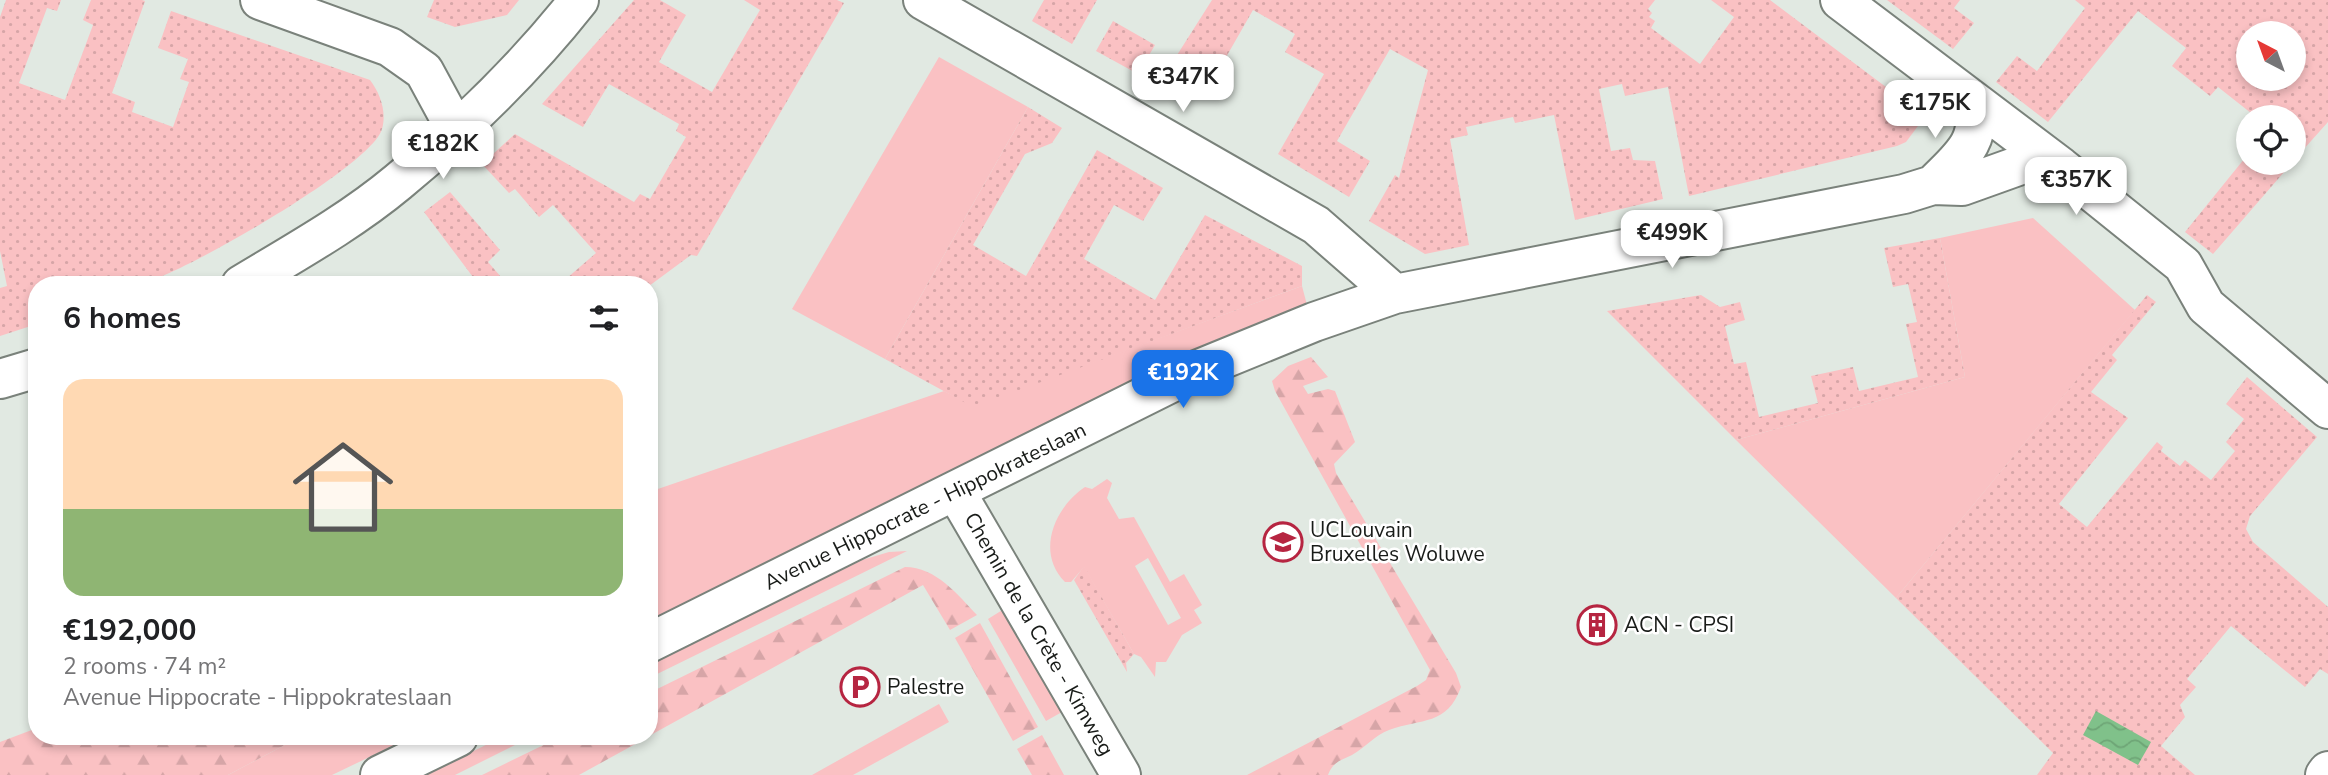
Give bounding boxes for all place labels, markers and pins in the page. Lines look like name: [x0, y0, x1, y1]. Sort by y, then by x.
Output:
pin: €347K: [1134, 54, 1232, 114]
pin: €175K: [1886, 80, 1984, 140]
pin: €182K: [394, 122, 492, 181]
pin: €357K: [2027, 158, 2125, 217]
pin: €499K: [1623, 210, 1721, 270]
pin: €192K: [1134, 350, 1232, 410]
place label: UCLouvain Bruxelles Woluwe: [1310, 516, 1485, 568]
school or university icon: UCLouvain Bruxelles Woluwe: [1262, 521, 1304, 563]
building icon: ACN - CPSI: [1576, 604, 1618, 646]
place label: ACN - CPSI: [1624, 611, 1734, 639]
parking icon: Palestre: [839, 666, 881, 708]
place label: Palestre: [887, 673, 964, 701]

